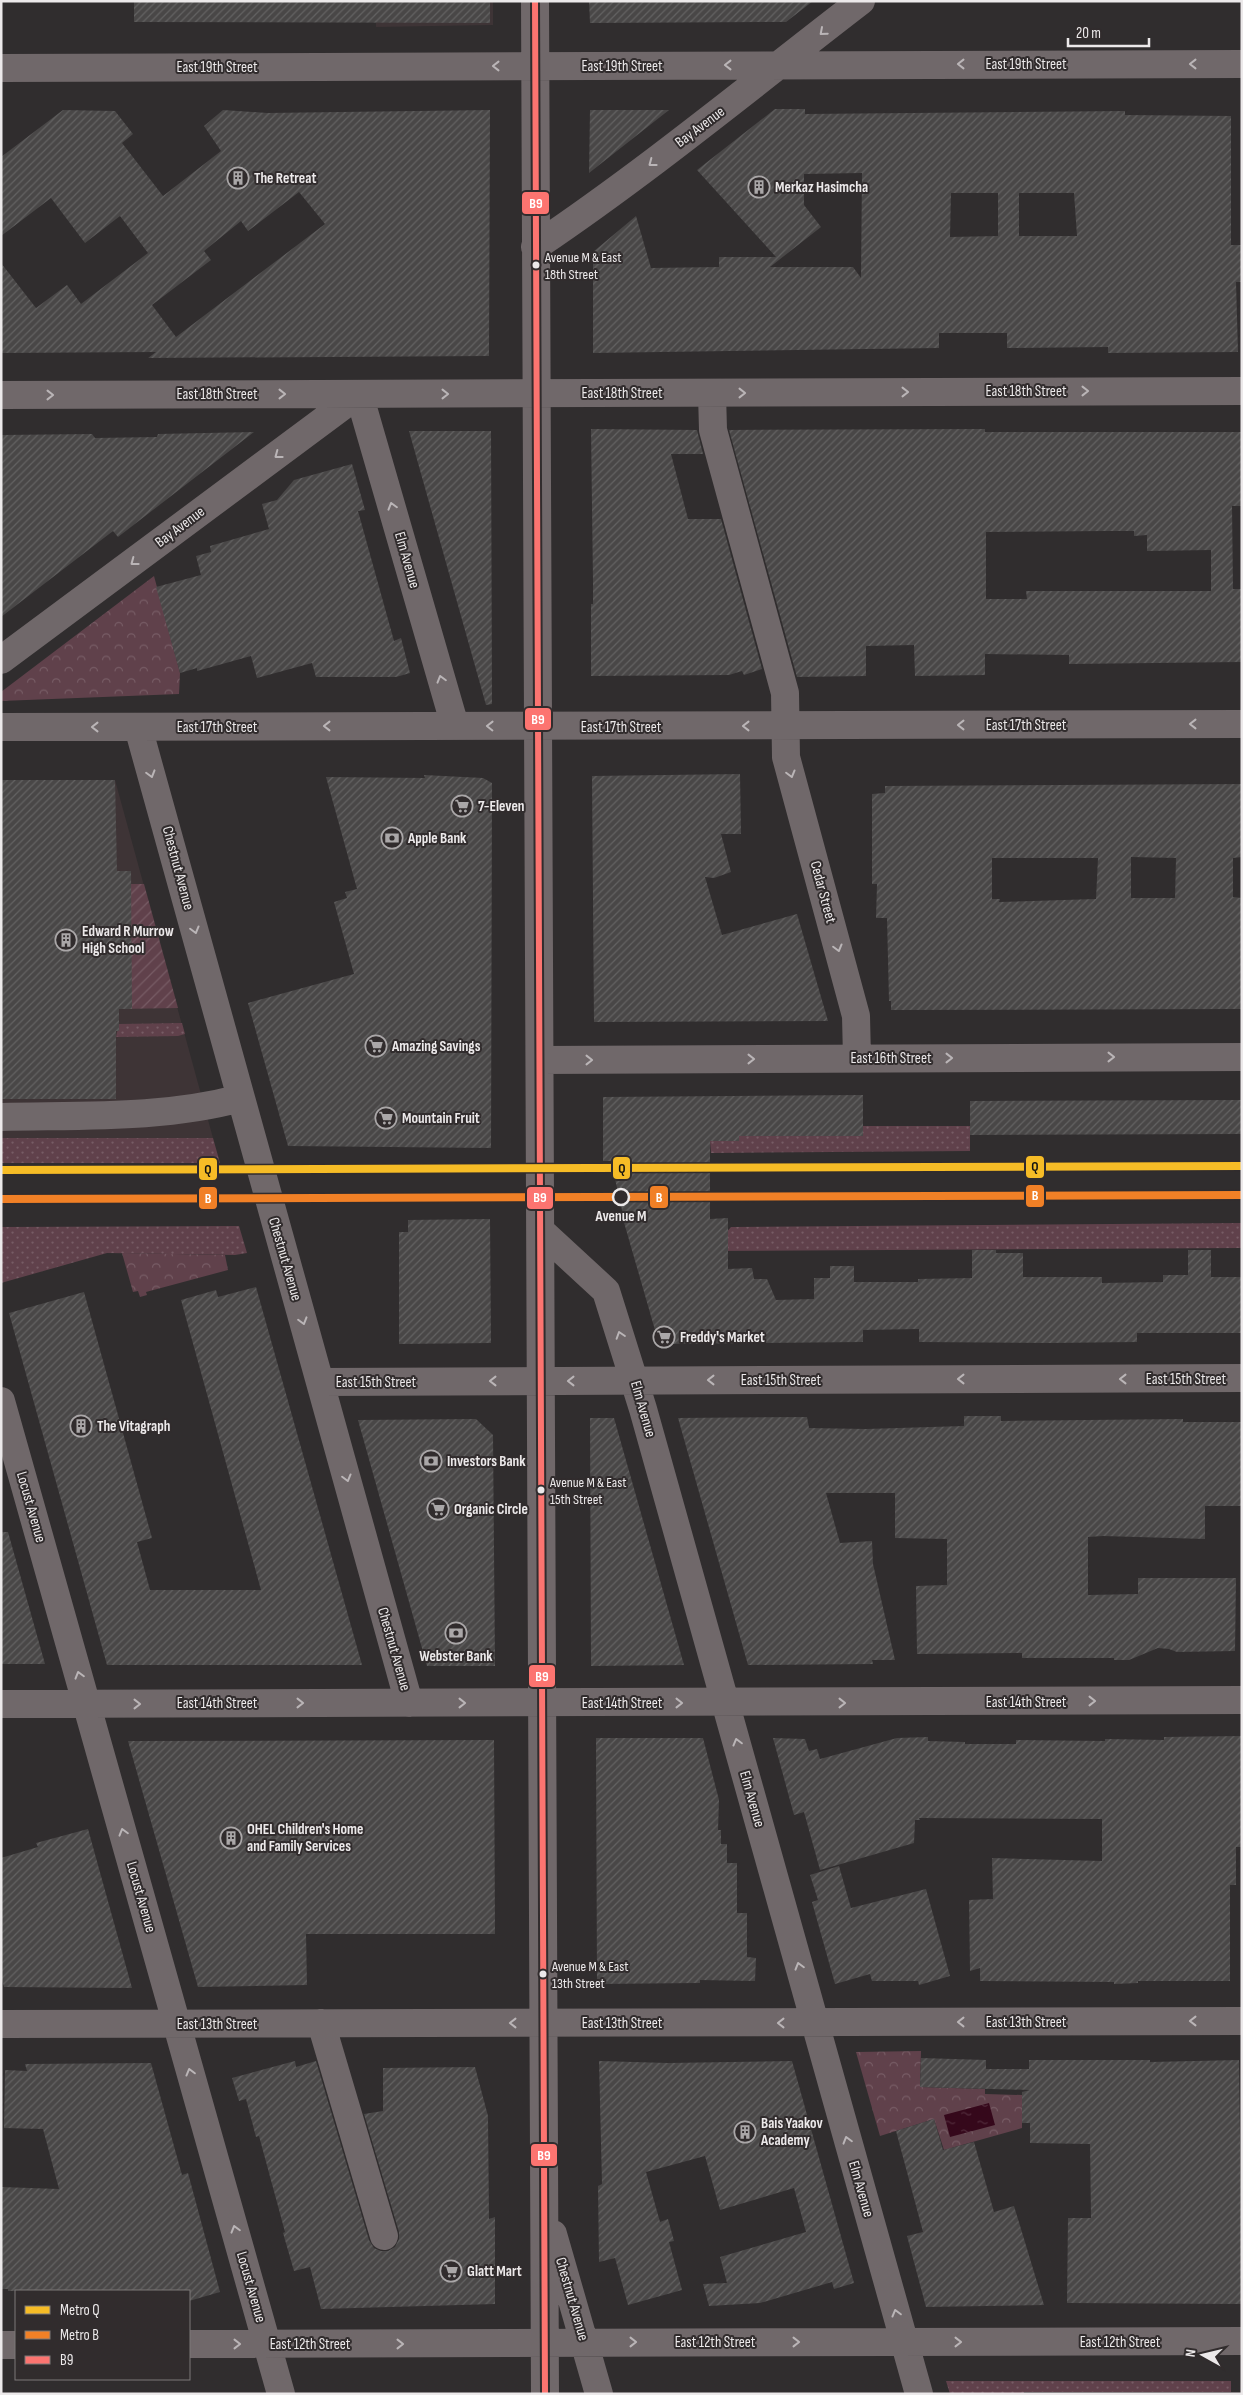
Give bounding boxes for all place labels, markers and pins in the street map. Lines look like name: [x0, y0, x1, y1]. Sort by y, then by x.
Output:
building icon: The Retreat: [226, 166, 250, 190]
place label: The Retreat: [254, 169, 316, 188]
building icon: Merkaz Hasimcha: [747, 175, 771, 199]
place label: Merkaz Hasimcha: [775, 178, 868, 197]
place label: Avenue M & East 18th Street: [544, 249, 622, 283]
marker: Avenue M & East 18th Street: [531, 260, 541, 270]
supermarket icon: 7-Eleven: [450, 794, 474, 818]
place label: 7-Eleven: [478, 797, 525, 816]
bank icon: Apple Bank: [380, 826, 404, 850]
place label: Apple Bank: [407, 829, 467, 848]
place label: Edward R Murrow High School: [82, 922, 174, 958]
building icon: Edward R Murrow High School: [54, 928, 78, 952]
supermarket icon: Amazing Savings: [364, 1034, 388, 1058]
place label: Amazing Savings: [391, 1037, 481, 1056]
supermarket icon: Mountain Fruit: [374, 1106, 398, 1130]
place label: Mountain Fruit: [402, 1109, 480, 1128]
marker: Avenue M: [612, 1188, 630, 1206]
place label: Avenue M: [595, 1207, 646, 1226]
supermarket icon: Freddy's Market: [652, 1325, 676, 1349]
place label: Freddy's Market: [680, 1328, 765, 1347]
building icon: The Vitagraph: [69, 1414, 93, 1438]
place label: The Vitagraph: [97, 1417, 170, 1436]
bank icon: Investors Bank: [419, 1449, 443, 1473]
place label: Investors Bank: [447, 1452, 526, 1471]
place label: Avenue M & East 15th Street: [549, 1474, 627, 1508]
marker: Avenue M & East 15th Street: [536, 1485, 546, 1495]
supermarket icon: Organic Circle: [426, 1497, 450, 1521]
place label: Organic Circle: [454, 1500, 528, 1519]
bank icon: Webster Bank: [444, 1621, 468, 1645]
place label: Webster Bank: [419, 1647, 493, 1666]
place label: OHEL Children's Home and Family Services: [247, 1820, 363, 1856]
building icon: OHEL Children's Home and Family Services: [219, 1826, 243, 1850]
place label: Avenue M & East 13th Street: [551, 1958, 629, 1992]
marker: Avenue M & East 13th Street: [538, 1969, 548, 1979]
place label: Bais Yaakov Academy: [760, 2114, 823, 2150]
building icon: Bais Yaakov Academy: [733, 2120, 757, 2144]
supermarket icon: Glatt Mart: [439, 2259, 463, 2283]
place label: Glatt Mart: [467, 2262, 522, 2281]

